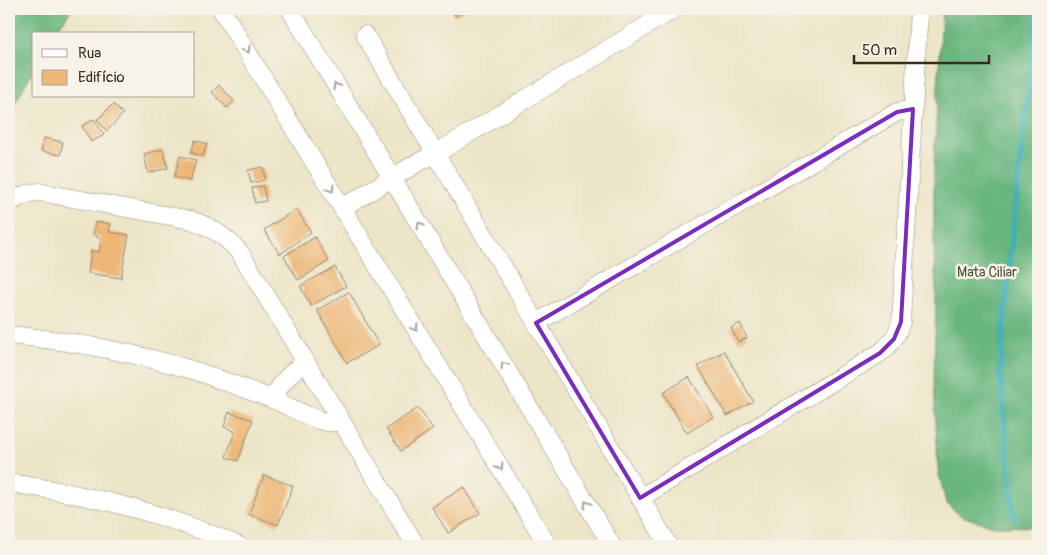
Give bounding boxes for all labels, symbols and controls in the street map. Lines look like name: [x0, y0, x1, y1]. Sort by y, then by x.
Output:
legend: [32, 32, 195, 98]
scale bar: [854, 32, 990, 64]
text: 50 m: [862, 41, 897, 60]
text: Rua: [78, 44, 101, 63]
one-way arrow: [240, 45, 250, 54]
text: Edifício: [78, 68, 124, 87]
one-way arrow: [333, 83, 343, 92]
one-way arrow: [325, 184, 335, 193]
one-way arrow: [417, 222, 427, 231]
park label: Mata Ciliar: [957, 264, 1017, 281]
one-way arrow: [409, 323, 419, 332]
one-way arrow: [500, 361, 510, 370]
one-way arrow: [493, 462, 503, 471]
one-way arrow: [583, 501, 593, 510]

